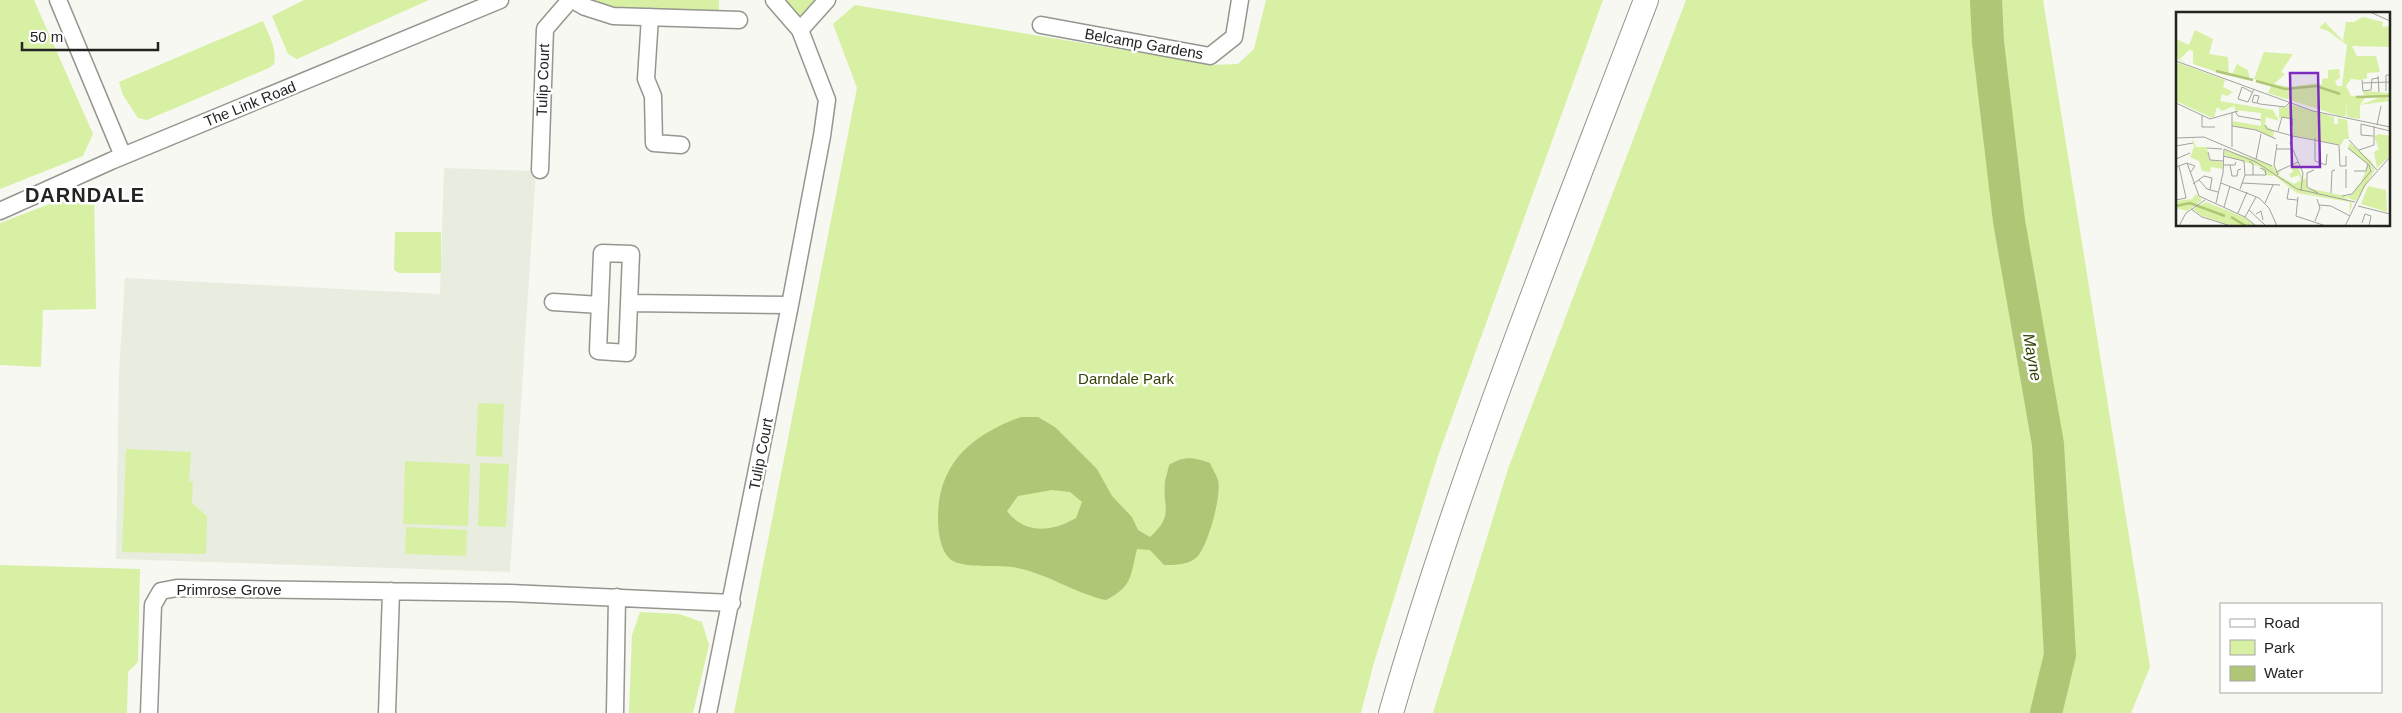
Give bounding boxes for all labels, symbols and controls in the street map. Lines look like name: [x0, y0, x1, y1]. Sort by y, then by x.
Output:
inset map: [2176, 12, 2390, 226]
scale bar: [22, 20, 159, 52]
street label: Belcamp Gardens: [1083, 25, 1205, 62]
text: 50 m: [30, 28, 63, 45]
street label: Tulip Court: [533, 42, 552, 117]
street label: The Link Road: [201, 77, 298, 130]
district label: DARNDALE: [25, 184, 145, 206]
water label: Mayne: [2020, 332, 2045, 382]
park label: Darndale Park: [1078, 370, 1174, 387]
street label: Tulip Court: [745, 416, 776, 491]
street label: Primrose Grove: [176, 581, 282, 598]
legend: [2220, 603, 2382, 693]
text: Road: [2264, 614, 2300, 631]
text: Park: [2264, 639, 2295, 656]
text: Water: [2264, 664, 2303, 681]

